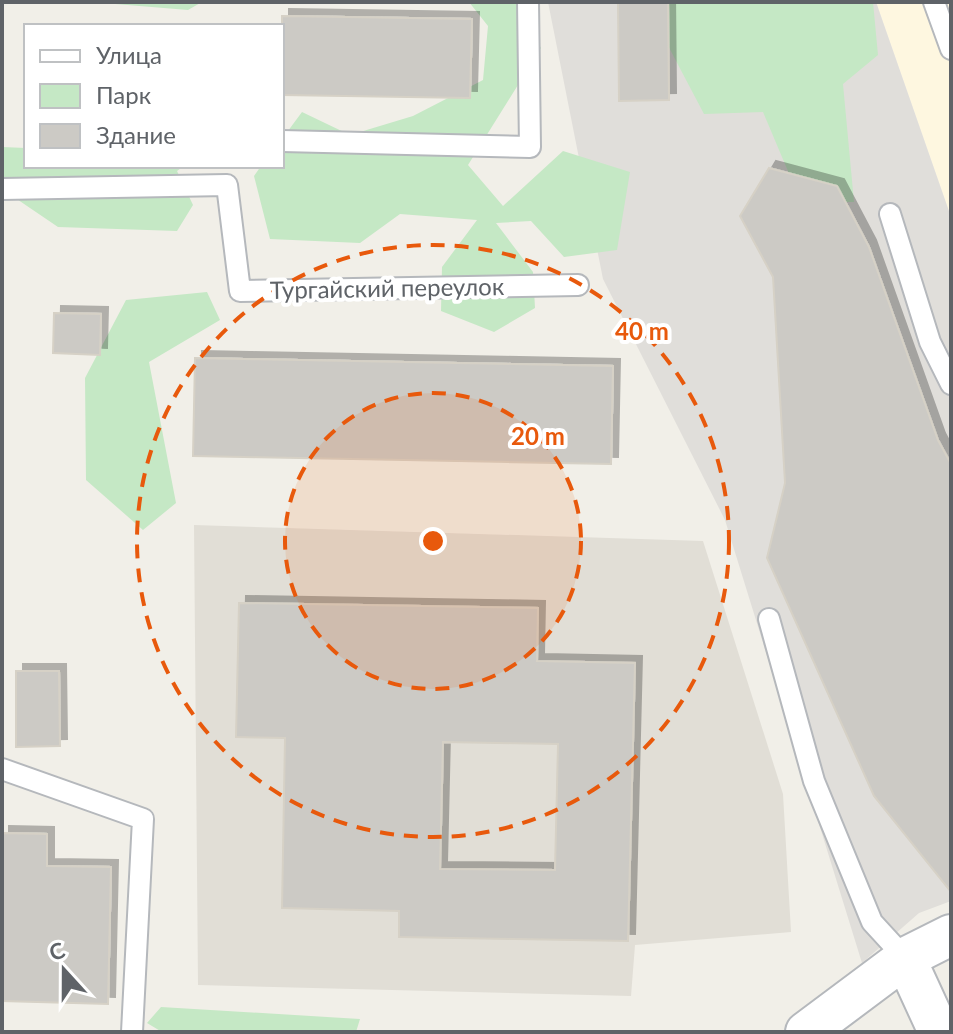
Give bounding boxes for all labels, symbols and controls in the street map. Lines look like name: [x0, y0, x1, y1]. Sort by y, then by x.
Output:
legend: [24, 24, 284, 168]
text: Улица: [96, 40, 162, 69]
text: Парк: [96, 80, 152, 109]
text: Здание: [96, 120, 176, 149]
street label: Тургайский переулок: [270, 271, 505, 304]
text: 40 m: [615, 316, 669, 345]
text: 20 m: [511, 421, 565, 450]
centre of rings: [419, 527, 447, 555]
north arrow: [24, 930, 104, 1010]
text: С: [45, 935, 69, 966]

